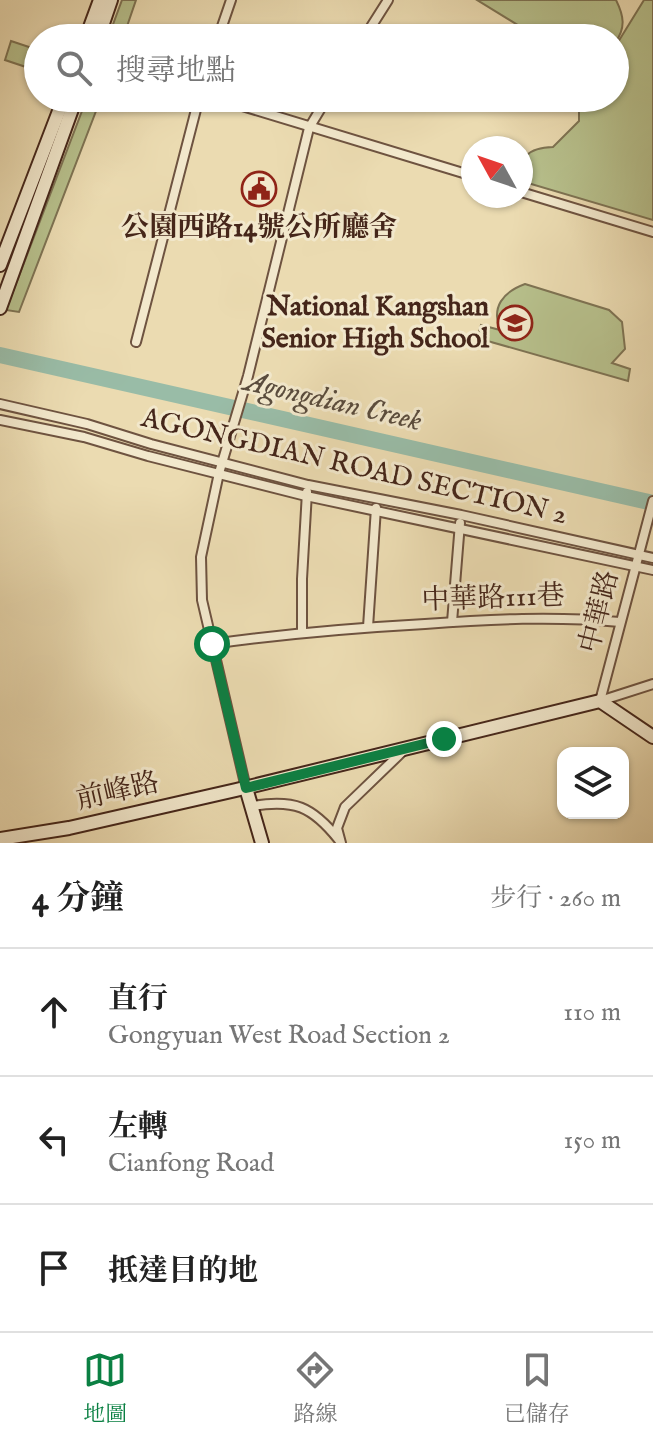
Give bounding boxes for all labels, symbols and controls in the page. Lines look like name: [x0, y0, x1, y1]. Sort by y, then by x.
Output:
search box: [24, 24, 629, 112]
icon: search: [52, 46, 96, 90]
text: 搜尋地點: [116, 53, 236, 91]
north arrow: [461, 136, 533, 208]
public building icon: 公園西路14號公所廳舍: [240, 170, 278, 208]
place label: 公園西路14號公所廳舍: [121, 211, 397, 246]
place label: National Kangshan Senior High School: [261, 290, 490, 357]
school or university icon: National Kangshan Senior High School: [496, 304, 534, 342]
water label: Agongdian Creek: [238, 362, 425, 441]
street label: AGONGDIAN ROAD SECTION 2: [137, 401, 570, 533]
street label: 中華路: [573, 567, 627, 657]
street label: 中華路111巷: [421, 579, 565, 619]
route start: [194, 626, 230, 662]
route end: [426, 721, 462, 757]
map controls: [557, 747, 629, 819]
button: layers: [557, 747, 629, 819]
street label: 前峰路: [73, 765, 163, 819]
text: 4 分鐘: [32, 878, 124, 921]
text: 步行 · 260 m: [490, 882, 621, 915]
text: 直行: [108, 981, 168, 1019]
icon: ahead: [32, 990, 76, 1034]
text: 110 m: [563, 996, 621, 1029]
text: Gongyuan West Road Section 2: [108, 1019, 450, 1052]
text: 左轉: [108, 1109, 168, 1147]
icon: left: [32, 1118, 76, 1162]
text: 150 m: [563, 1124, 621, 1157]
text: Cianfong Road: [108, 1147, 274, 1180]
icon: arrive: [32, 1246, 76, 1290]
text: 抵達目的地: [108, 1253, 258, 1291]
tab: 地圖: [83, 1348, 127, 1429]
tab: 路線: [293, 1348, 338, 1429]
tab: 已儲存: [504, 1348, 570, 1429]

